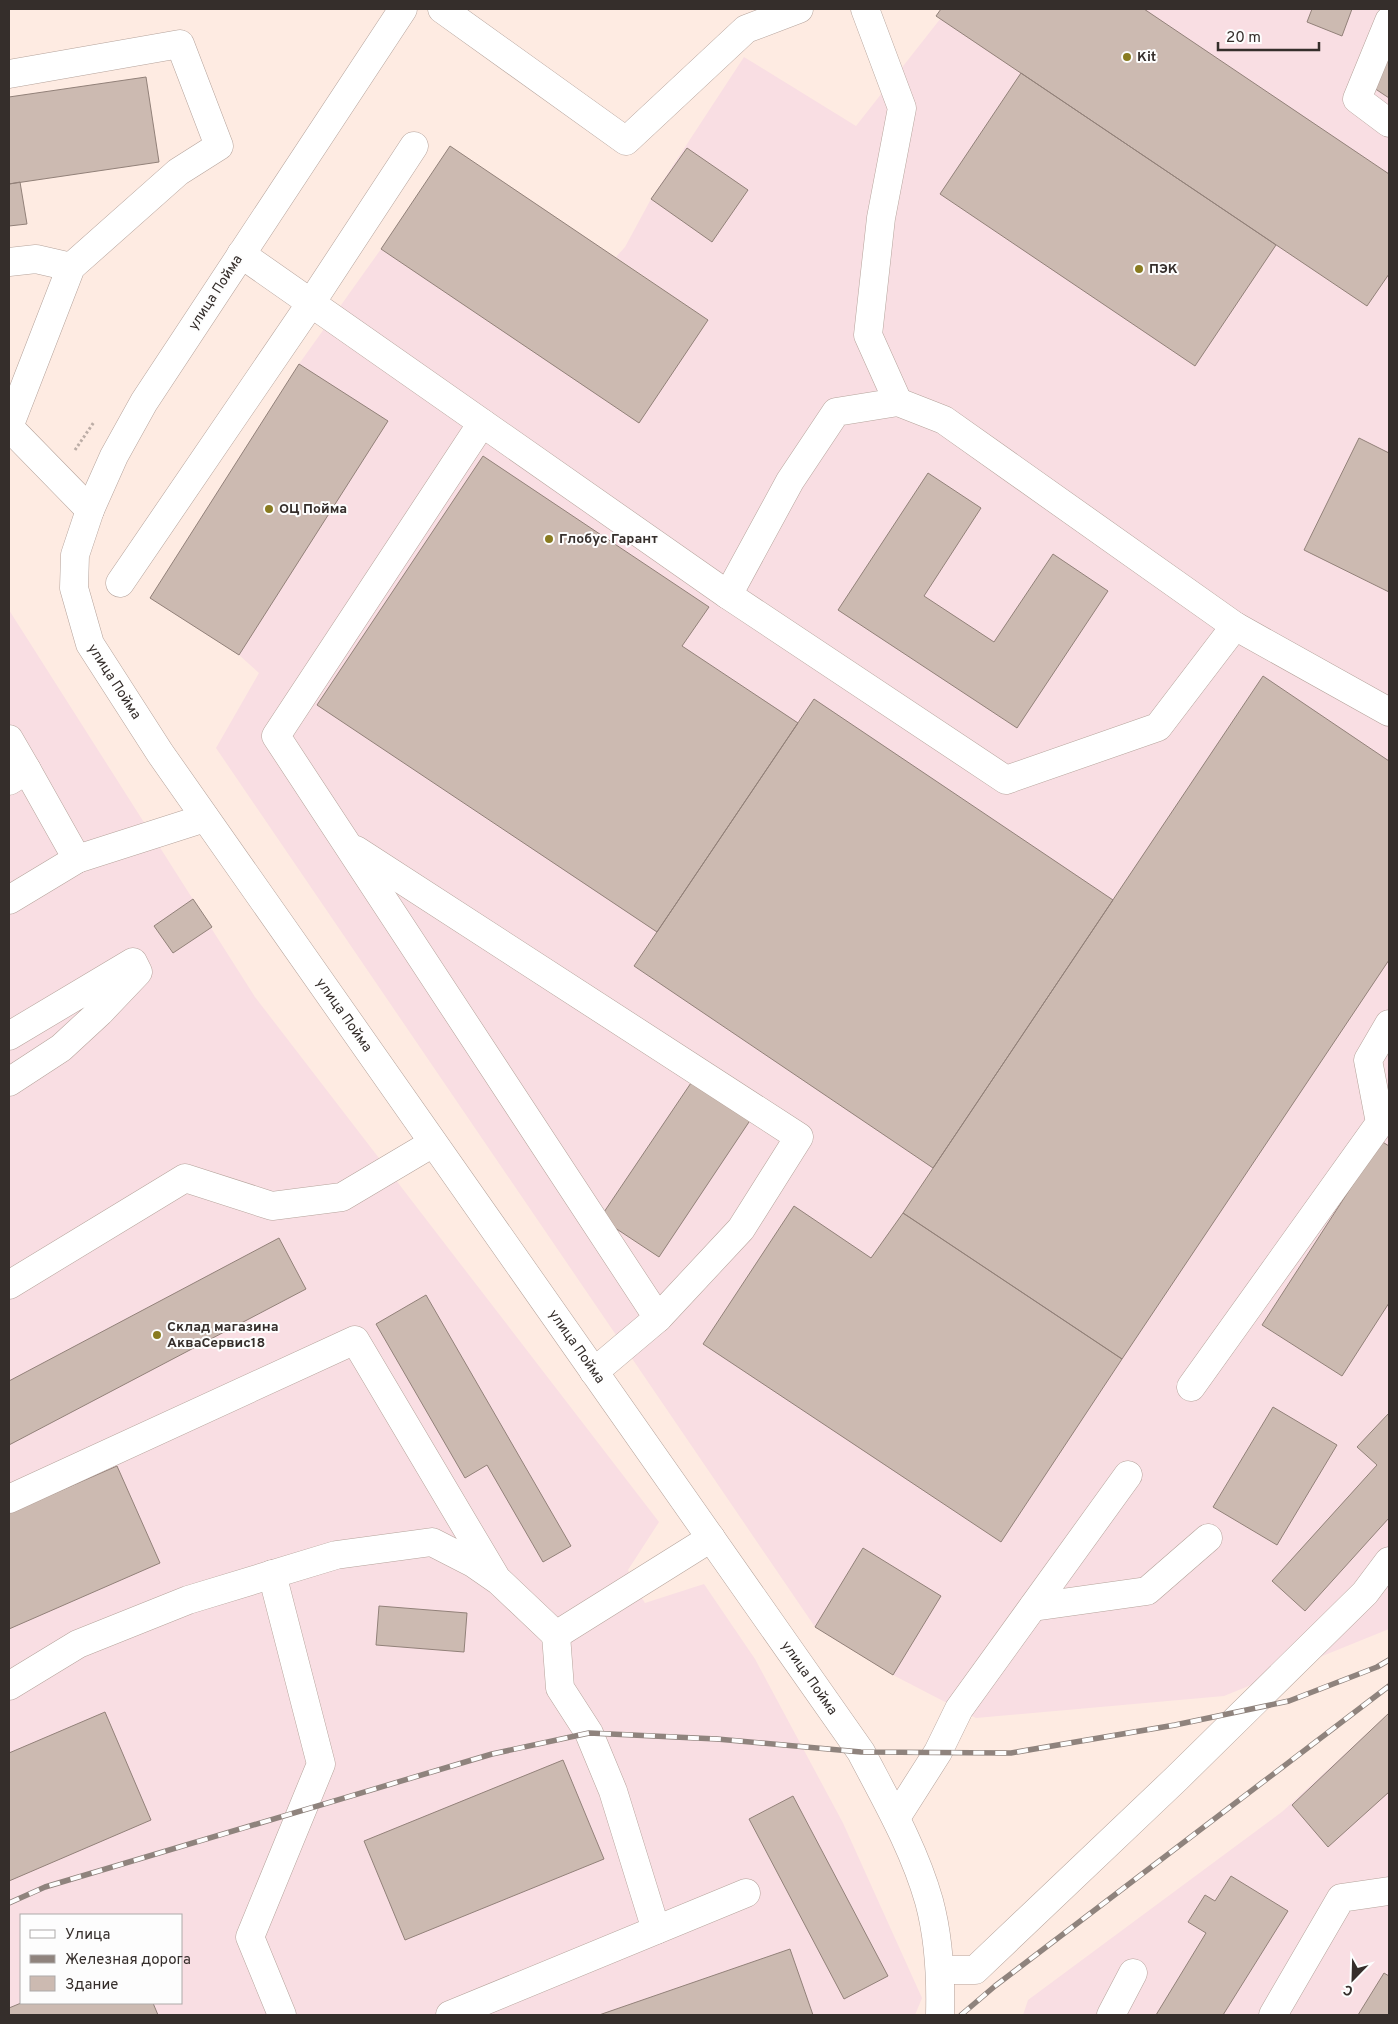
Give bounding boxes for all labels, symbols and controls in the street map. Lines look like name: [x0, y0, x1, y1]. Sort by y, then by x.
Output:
scale bar: [1218, 20, 1319, 52]
text: 20 m: [1226, 29, 1261, 48]
place label: Kit: [1137, 49, 1156, 66]
marker: Kit: [1121, 51, 1133, 63]
street label: улица Пойма: [185, 252, 247, 334]
place label: ПЭК: [1149, 261, 1178, 278]
marker: ПЭК: [1133, 263, 1145, 275]
place label: ОЦ Пойма: [279, 501, 347, 518]
marker: ОЦ Пойма: [263, 503, 275, 515]
place label: Глобус Гарант: [559, 531, 658, 548]
marker: Глобус Гарант: [543, 533, 555, 545]
street label: улица Пойма: [84, 641, 145, 723]
street label: улица Пойма: [312, 975, 376, 1055]
street label: улица Пойма: [545, 1306, 608, 1387]
place label: Склад магазина АкваСервис18: [167, 1319, 279, 1352]
marker: Склад магазина АкваСервис18: [151, 1329, 163, 1341]
street label: улица Пойма: [777, 1638, 841, 1718]
legend: [20, 1914, 182, 2004]
text: Улица: [65, 1926, 110, 1945]
text: Железная дорога: [65, 1951, 191, 1970]
north arrow: [1328, 1954, 1378, 2004]
text: Здание: [65, 1976, 118, 1995]
text: С: [1341, 1980, 1356, 1999]

